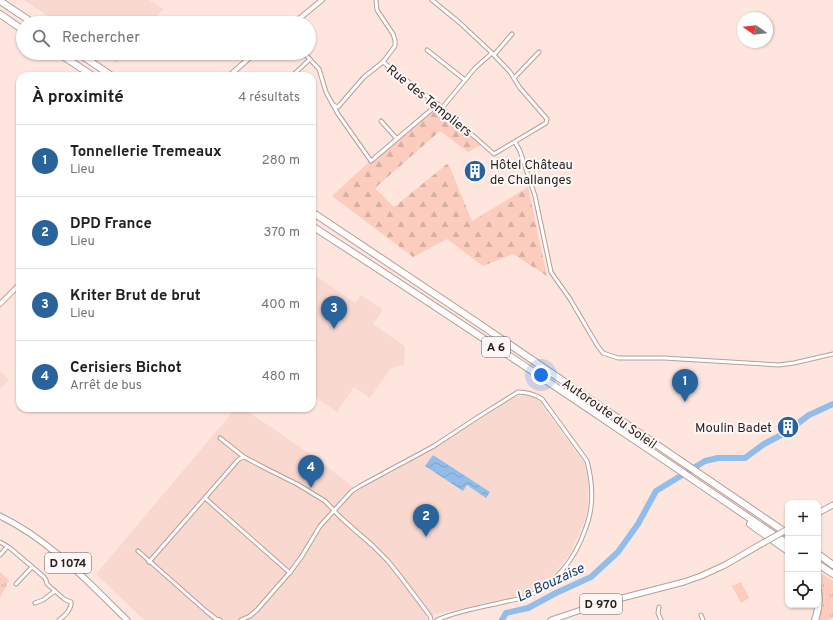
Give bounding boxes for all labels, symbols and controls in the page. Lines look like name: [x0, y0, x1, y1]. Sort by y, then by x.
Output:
north arrow: [737, 12, 773, 48]
search box: [16, 16, 316, 60]
icon: search: [30, 27, 52, 49]
text: Rechercher: [62, 29, 140, 48]
street label: Rue des Templiers: [383, 62, 475, 141]
text: À proximité: [32, 87, 124, 109]
text: 4 résultats: [238, 90, 300, 106]
text: Tonnellerie Tremeaux: [70, 143, 222, 162]
text: 1: [42, 153, 48, 169]
text: 280 m: [262, 153, 300, 169]
building icon: Hôtel Château de Challanges: [462, 158, 488, 184]
place label: Hôtel Château de Challanges: [490, 158, 573, 189]
text: Lieu: [70, 162, 95, 178]
text: DPD France: [70, 215, 152, 234]
text: 2: [41, 225, 49, 241]
text: 370 m: [263, 225, 300, 241]
text: Lieu: [70, 234, 95, 250]
text: Kriter Brut de brut: [70, 287, 201, 306]
pin: 3: [321, 296, 347, 329]
text: 3: [41, 297, 49, 313]
text: 400 m: [261, 297, 300, 313]
text: Lieu: [70, 306, 95, 322]
road number: A 6: [482, 337, 510, 357]
text: Cerisiers Bichot: [70, 359, 182, 378]
your location: [531, 365, 551, 385]
text: 4: [41, 369, 49, 385]
text: 480 m: [262, 369, 300, 385]
pin: 1: [672, 369, 698, 402]
street label: Autoroute du Soleil: [558, 376, 659, 453]
text: Arrêt de bus: [70, 378, 142, 394]
building icon: Moulin Badet: [775, 414, 801, 440]
place label: Moulin Badet: [695, 421, 772, 437]
pin: 4: [298, 455, 324, 488]
map controls: [785, 500, 821, 608]
button: +: [785, 500, 821, 536]
pin: 2: [413, 504, 439, 537]
button: −: [785, 536, 821, 572]
road number: D 1074: [45, 553, 91, 573]
water label: La Bouzaise: [514, 560, 588, 606]
button: locate: [785, 572, 821, 608]
road number: D 970: [580, 594, 622, 614]

